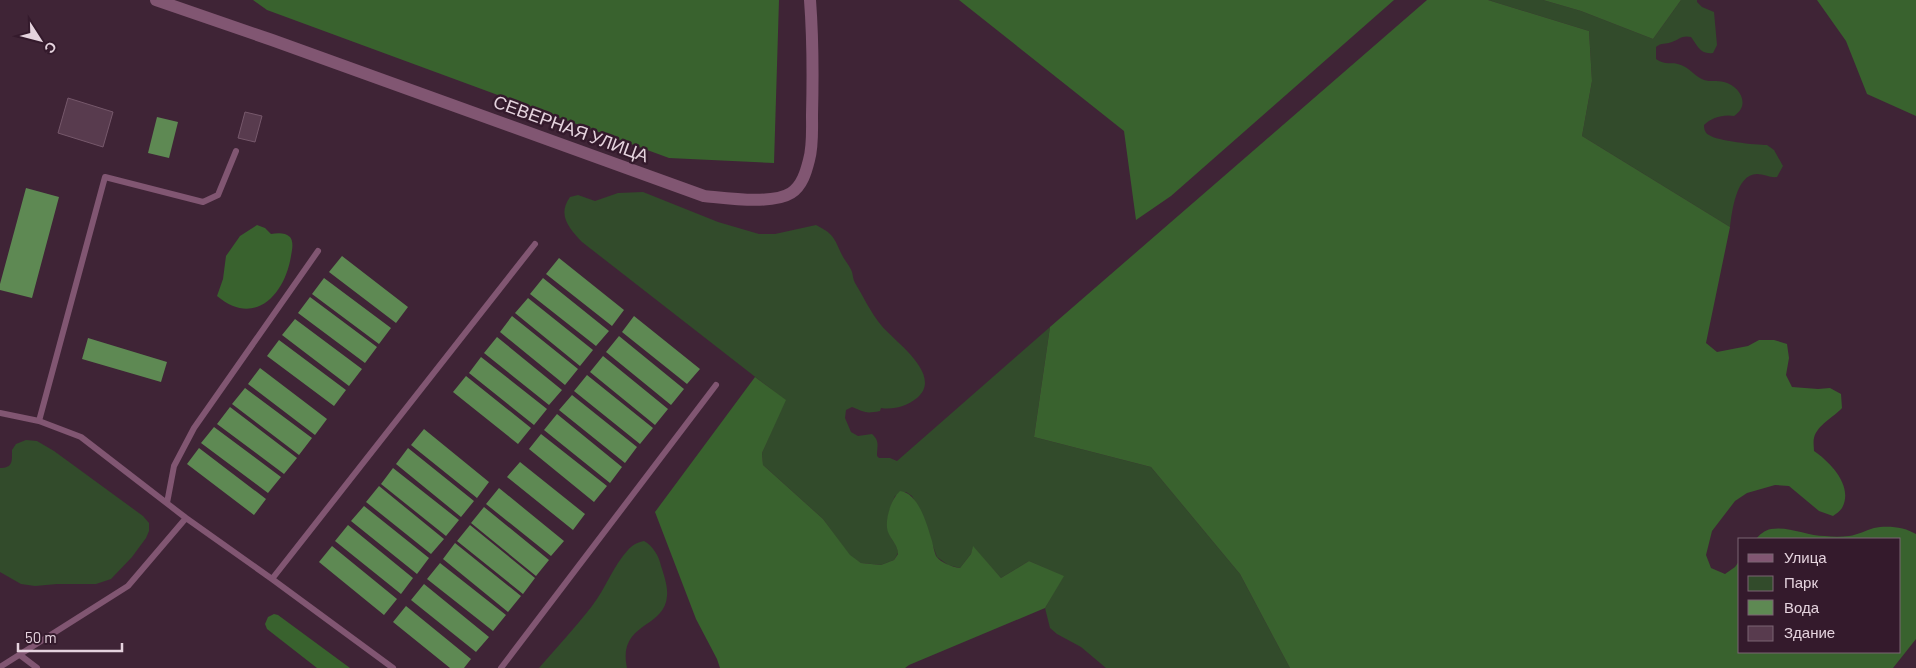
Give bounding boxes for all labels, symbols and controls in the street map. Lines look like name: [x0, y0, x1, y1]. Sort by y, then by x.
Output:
north arrow: [15, 15, 65, 65]
text: С: [41, 39, 61, 57]
street label: СЕВЕРНАЯ УЛИЦА: [491, 90, 652, 166]
legend: [1738, 538, 1901, 653]
text: Улица: [1784, 548, 1827, 566]
text: Парк: [1784, 573, 1818, 591]
text: Вода: [1784, 598, 1820, 616]
scale bar: [18, 620, 121, 652]
text: Здание: [1784, 623, 1835, 641]
text: 50 m: [25, 628, 57, 646]

